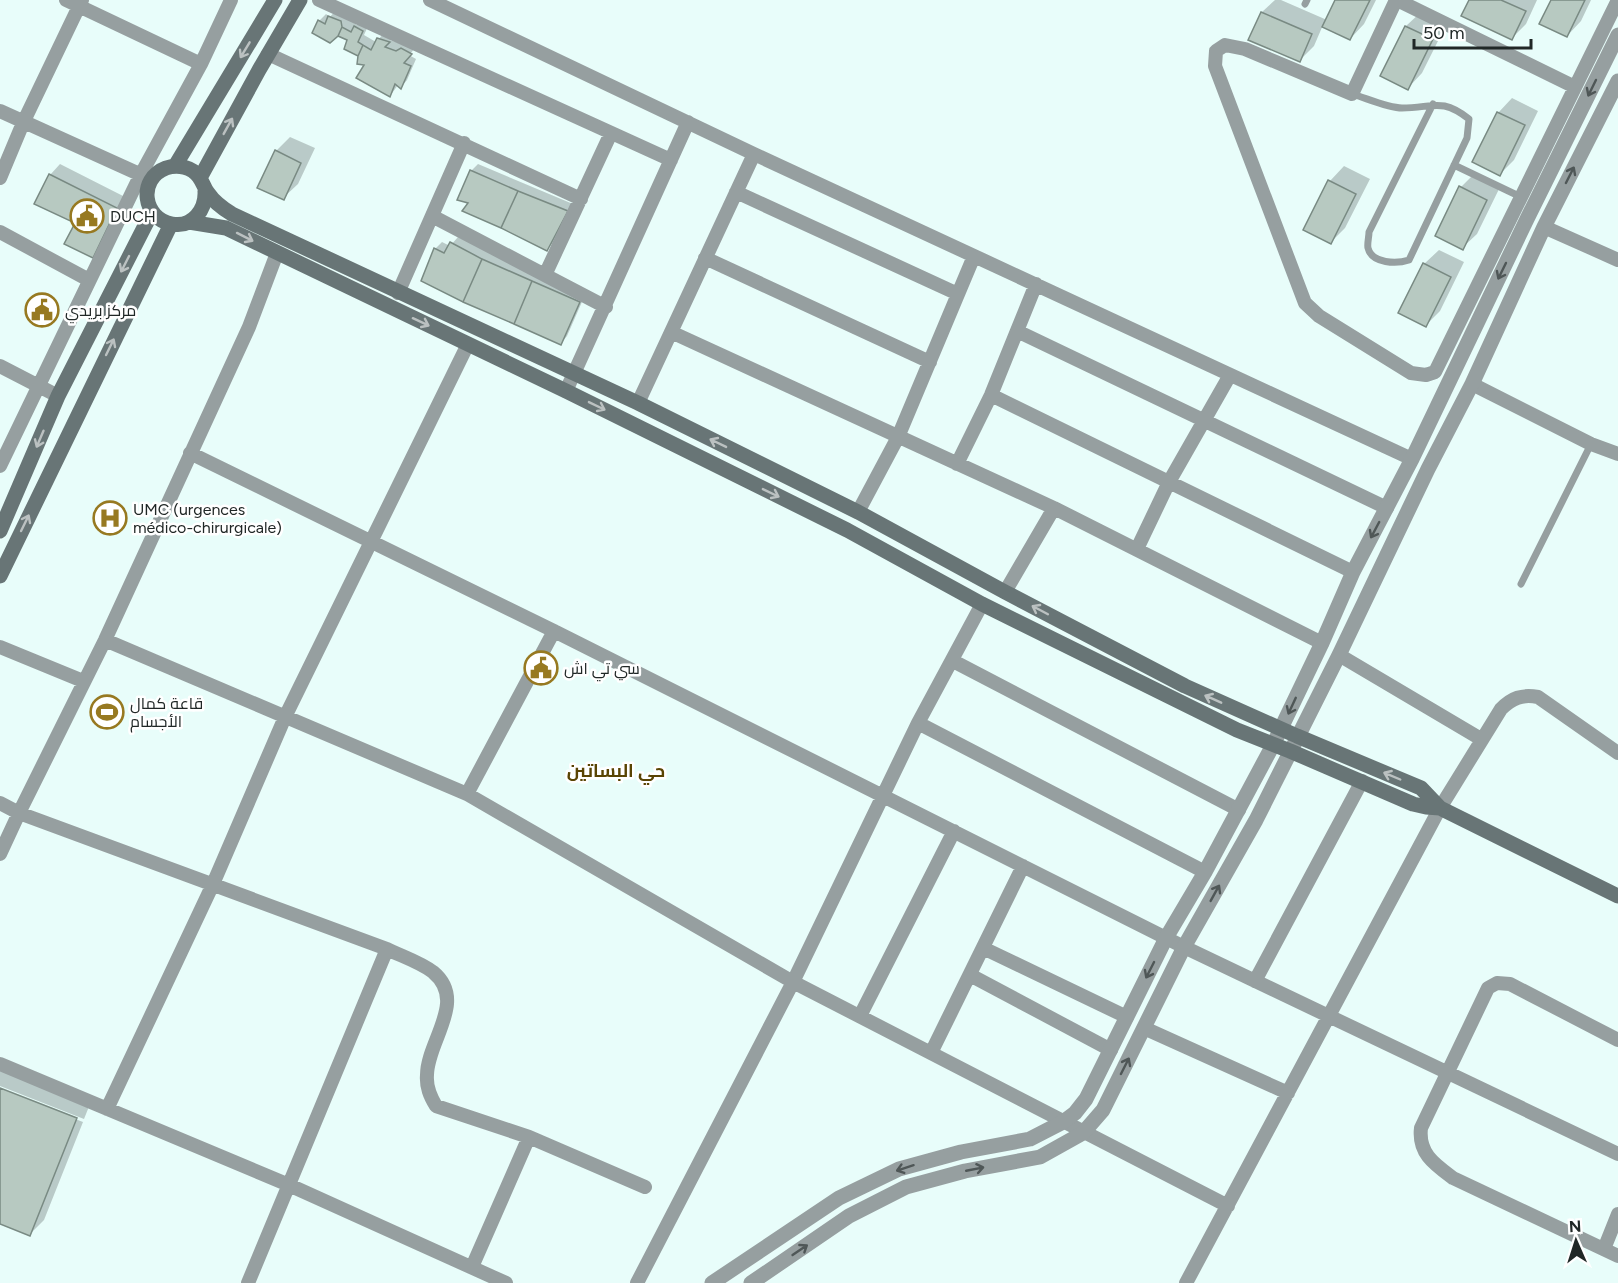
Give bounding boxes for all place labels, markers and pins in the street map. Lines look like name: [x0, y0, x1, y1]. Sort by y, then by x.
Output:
public building icon: DUCH: [69, 198, 105, 234]
place label: DUCH: [110, 207, 156, 226]
public building icon: مركز بريدي: [24, 292, 60, 328]
place label: مركز بريدي: [65, 301, 136, 324]
hospital icon: UMC (urgences médico-chirurgicale): [92, 500, 128, 536]
place label: UMC (urgences médico-chirurgicale): [133, 500, 282, 537]
public building icon: سي تي اش: [523, 650, 559, 686]
place label: سي تي اش: [564, 659, 640, 682]
sports icon: قاعة كمال الأجسام: [89, 694, 125, 730]
place label: قاعة كمال الأجسام: [130, 694, 203, 733]

